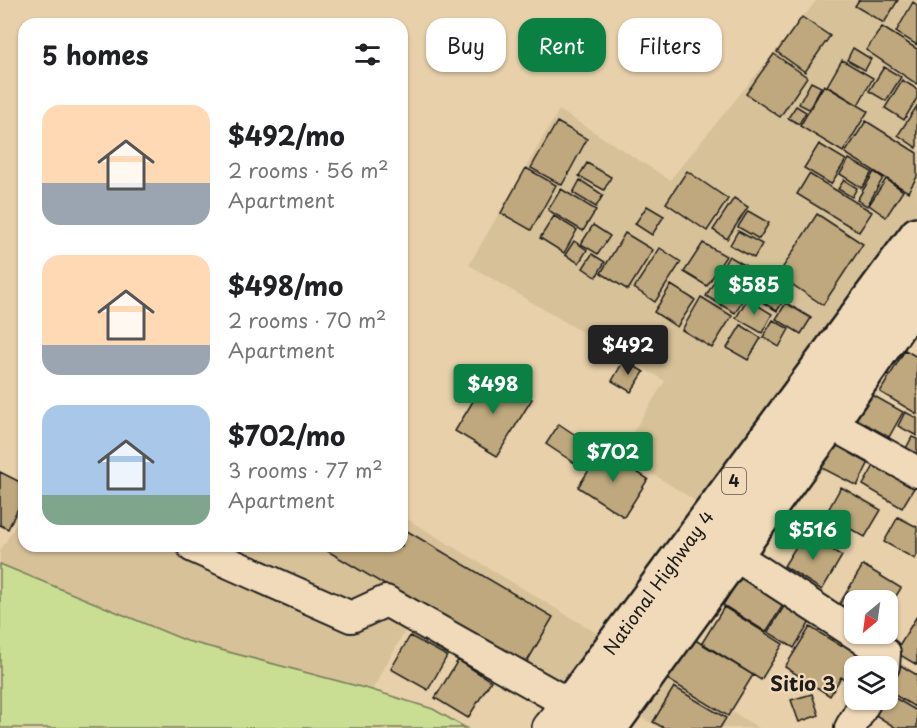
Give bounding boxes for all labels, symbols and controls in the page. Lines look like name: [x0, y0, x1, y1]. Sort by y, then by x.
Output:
chip: Buy: [426, 18, 506, 72]
chip: Rent: [518, 18, 606, 72]
chip: Filters: [618, 18, 722, 72]
text: 5 homes: [42, 35, 148, 74]
icon: filters: [351, 38, 384, 71]
text: $492/mo: [228, 116, 345, 155]
icon: home: [90, 129, 162, 201]
text: 2 rooms · 56 m²: [228, 155, 389, 185]
text: Apartment: [228, 185, 335, 215]
pin: $585: [718, 265, 790, 316]
text: $498/mo: [228, 266, 343, 305]
text: $585: [728, 269, 780, 299]
icon: home: [90, 279, 162, 351]
text: 2 rooms · 70 m²: [228, 305, 386, 335]
pin: $492: [592, 325, 664, 376]
text: $492: [602, 329, 654, 359]
text: Apartment: [228, 335, 335, 365]
pin: $498: [457, 364, 529, 415]
text: $498: [468, 368, 518, 398]
text: $702/mo: [228, 416, 345, 455]
icon: home: [90, 429, 162, 501]
pin: $702: [577, 432, 649, 483]
text: $702: [587, 436, 639, 466]
text: 3 rooms · 77 m²: [228, 455, 383, 485]
road number: 4: [722, 468, 746, 494]
text: Apartment: [228, 485, 335, 515]
street label: National Highway 4: [596, 504, 719, 660]
pin: $516: [777, 510, 849, 561]
text: $516: [789, 514, 837, 544]
north arrow: [844, 590, 898, 644]
map controls: [844, 590, 898, 710]
button: layers: [844, 656, 898, 710]
district label: Sitio 3: [770, 668, 836, 698]

